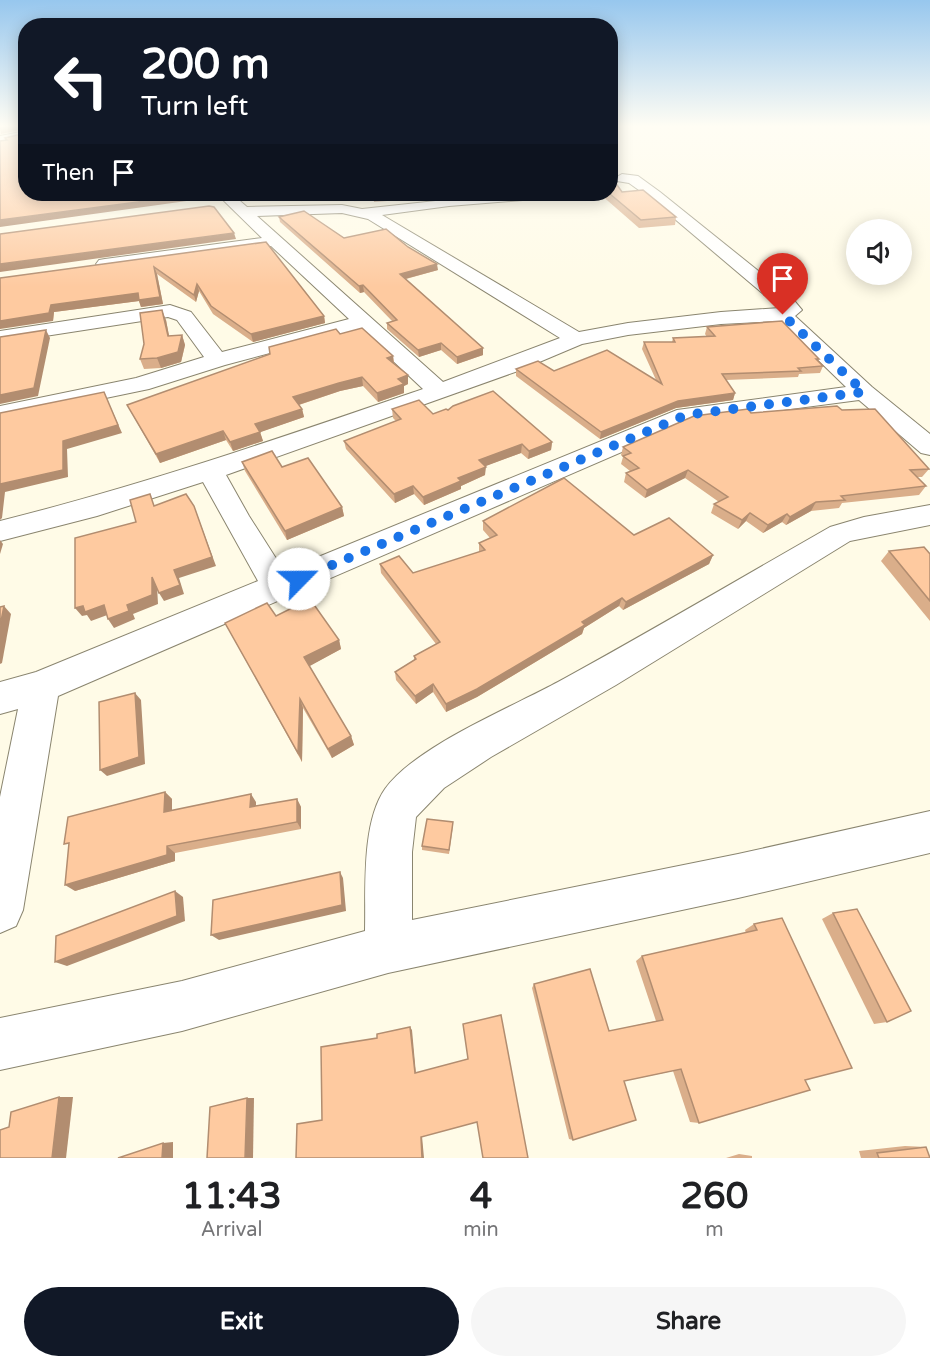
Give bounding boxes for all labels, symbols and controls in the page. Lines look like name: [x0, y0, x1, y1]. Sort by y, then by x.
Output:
text: 200 m: [141, 39, 270, 90]
icon: left: [42, 42, 120, 120]
text: Turn left: [141, 90, 248, 123]
icon: arrive: [107, 156, 140, 189]
text: Then: [42, 160, 95, 186]
map controls: [846, 219, 912, 285]
button: sound: [846, 219, 912, 285]
pin: [757, 253, 808, 315]
icon: arrive: [766, 262, 799, 295]
position arrow: [267, 547, 331, 611]
text: 11:43: [182, 1175, 282, 1218]
text: 4: [470, 1175, 492, 1218]
text: 260: [680, 1175, 748, 1218]
text: Arrival: [201, 1218, 263, 1242]
text: min: [463, 1218, 499, 1242]
text: m: [705, 1218, 724, 1242]
button: Exit: [24, 1287, 459, 1356]
button: Share: [471, 1287, 906, 1356]

